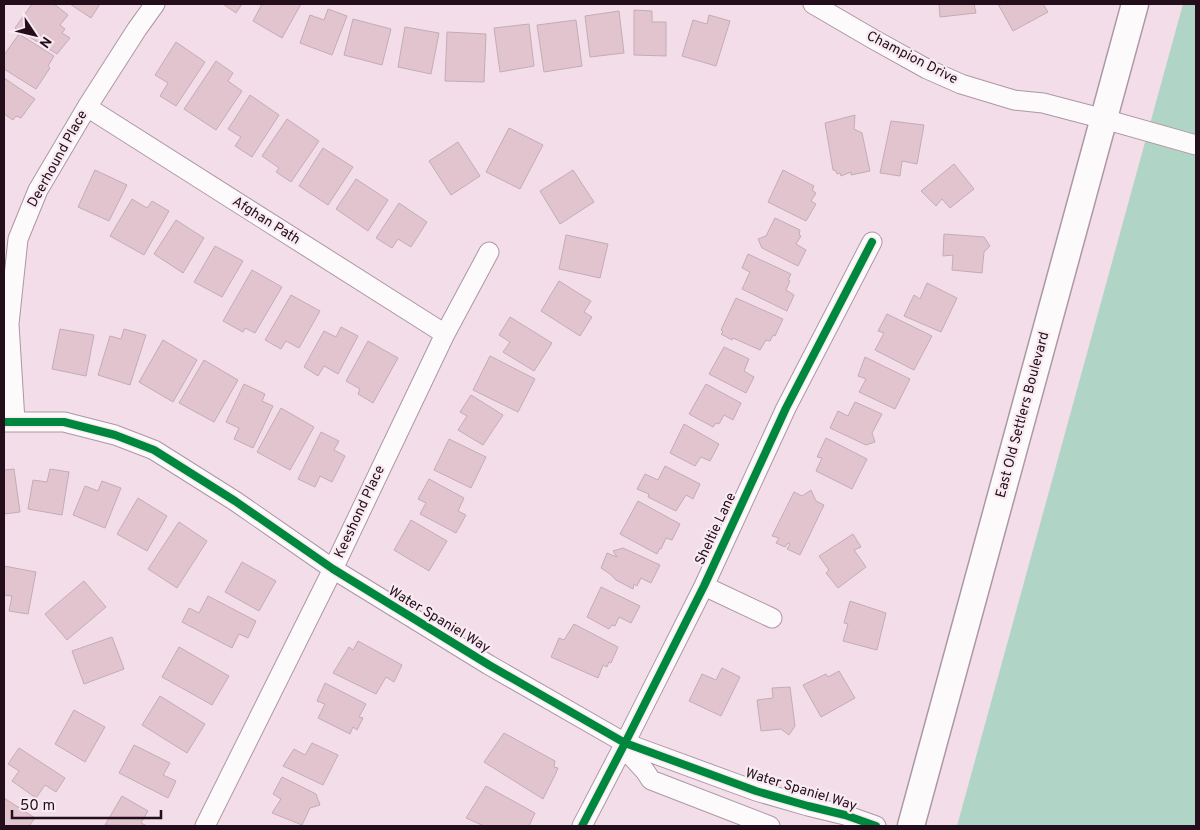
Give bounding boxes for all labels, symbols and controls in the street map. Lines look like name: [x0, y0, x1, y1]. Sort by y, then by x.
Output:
north arrow: [10, 10, 60, 60]
street label: Champion Drive: [864, 28, 960, 88]
text: N: [35, 33, 54, 51]
street label: Deerhound Place: [24, 108, 92, 210]
street label: Afghan Path: [229, 193, 303, 249]
street label: East Old Settlers Boulevard: [993, 330, 1053, 500]
street label: Keeshond Place: [331, 463, 389, 561]
street label: Sheltie Lane: [692, 490, 740, 568]
street label: Water Spaniel Way: [385, 583, 493, 657]
street label: Water Spaniel Way: [743, 765, 859, 815]
scale bar: [12, 788, 161, 820]
text: 50 m: [20, 797, 55, 816]

